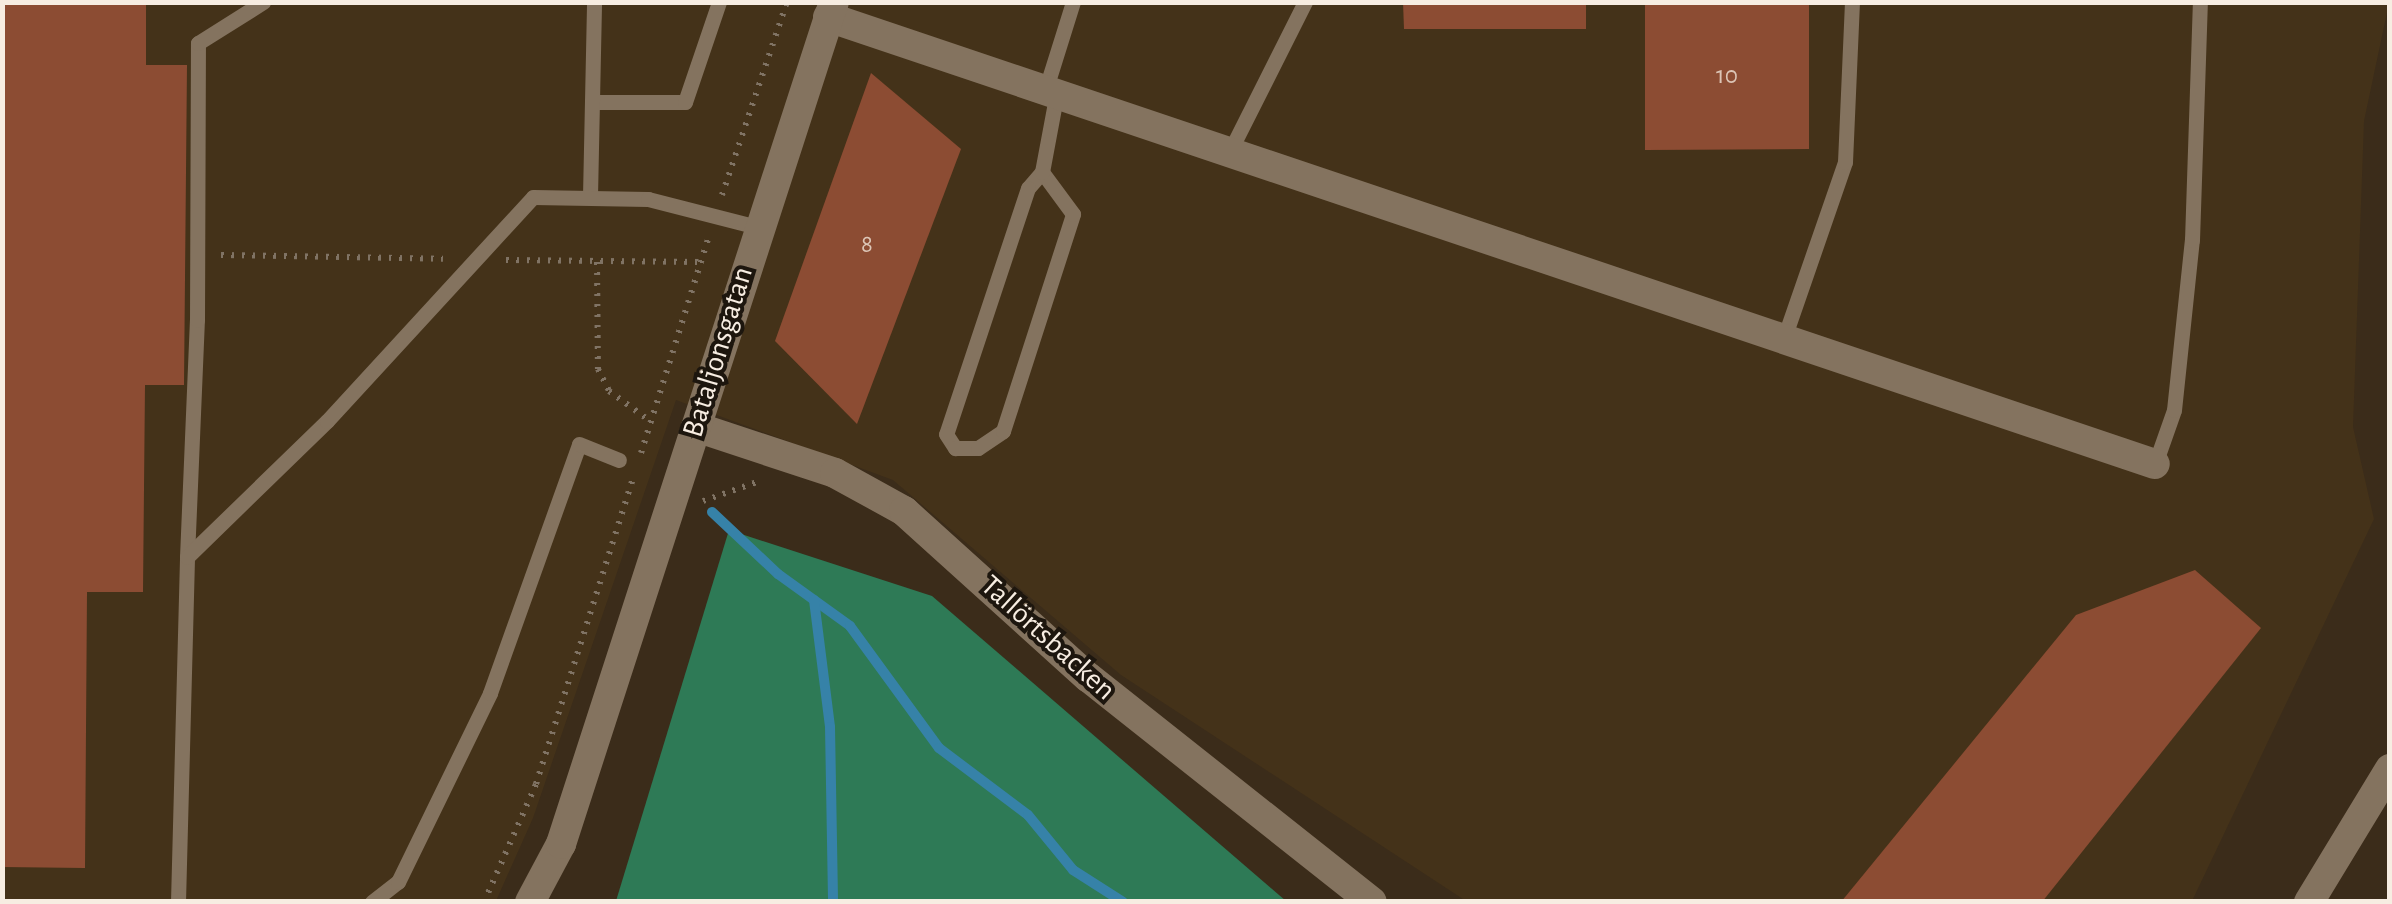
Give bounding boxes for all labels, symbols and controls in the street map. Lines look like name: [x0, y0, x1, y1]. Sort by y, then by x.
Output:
house number: 10: [1716, 61, 1738, 91]
house number: 8: [861, 230, 873, 260]
street label: Bataljonsgatan: [675, 262, 761, 442]
street label: Tallörtsbacken: [973, 568, 1123, 708]

